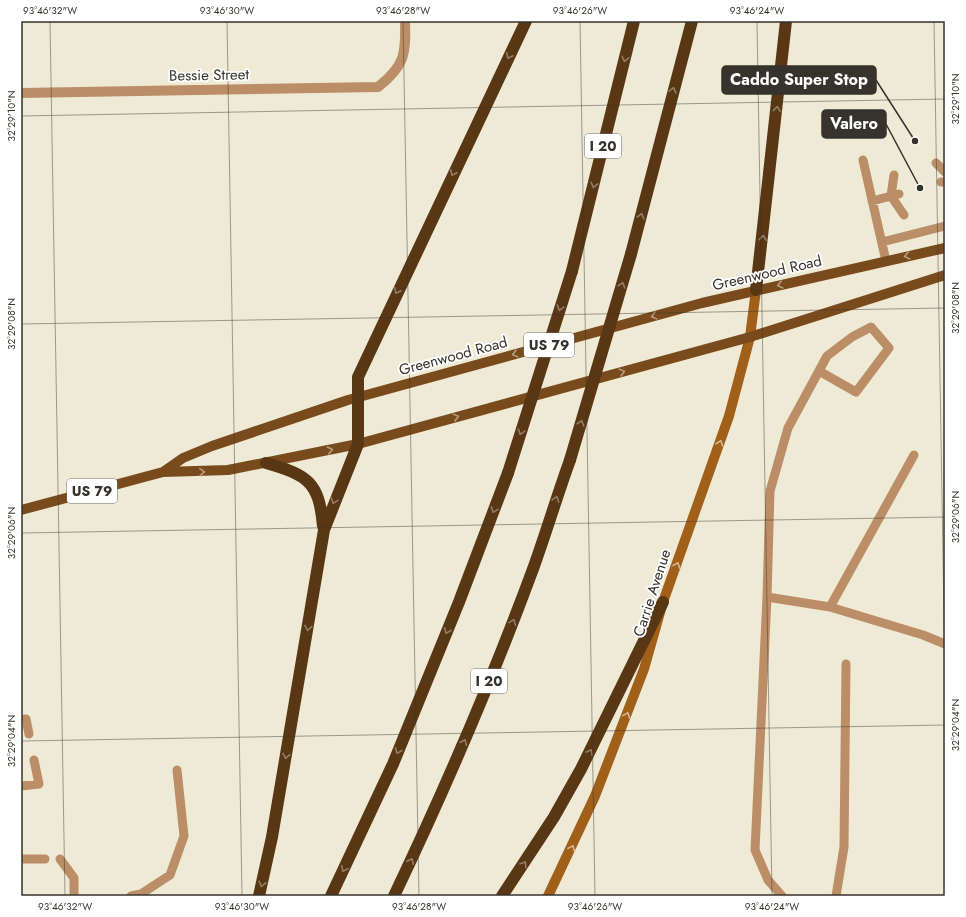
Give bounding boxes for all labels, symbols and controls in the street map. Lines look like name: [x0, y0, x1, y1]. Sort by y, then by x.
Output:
text: 93°46'32"W: [23, 3, 77, 18]
text: 93°46'30"W: [200, 3, 254, 18]
text: 93°46'28"W: [376, 3, 430, 18]
text: 93°46'26"W: [553, 3, 607, 18]
text: 93°46'24"W: [730, 3, 784, 18]
one-way arrow: [506, 52, 514, 60]
one-way arrow: [621, 55, 630, 62]
street label: Bessie Street: [169, 63, 250, 87]
callout: Caddo Super Stop: [722, 66, 876, 94]
text: Caddo Super Stop: [730, 68, 868, 91]
text: 32°29'10"N: [948, 73, 963, 125]
one-way arrow: [669, 87, 677, 94]
text: 32°29'10"N: [4, 90, 19, 142]
one-way arrow: [772, 106, 781, 112]
callout: Valero: [822, 110, 886, 138]
text: Valero: [829, 112, 878, 135]
road number: I 20: [585, 134, 621, 158]
one-way arrow: [450, 169, 458, 177]
one-way arrow: [590, 182, 598, 188]
one-way arrow: [636, 213, 644, 219]
one-way arrow: [758, 235, 767, 241]
street label: Greenwood Road: [710, 250, 824, 296]
one-way arrow: [904, 252, 910, 260]
one-way arrow: [777, 280, 784, 289]
one-way arrow: [617, 281, 626, 288]
text: 32°29'08"N: [948, 282, 963, 334]
one-way arrow: [394, 286, 402, 294]
text: 32°29'08"N: [4, 298, 19, 350]
one-way arrow: [557, 305, 565, 312]
one-way arrow: [651, 312, 657, 320]
street label: Greenwood Road: [396, 331, 510, 381]
road number: US 79: [524, 333, 574, 357]
one-way arrow: [512, 349, 519, 358]
one-way arrow: [618, 368, 625, 377]
one-way arrow: [453, 414, 459, 422]
one-way arrow: [576, 419, 585, 426]
one-way arrow: [517, 428, 526, 435]
one-way arrow: [716, 439, 724, 446]
one-way arrow: [327, 446, 333, 455]
one-way arrow: [199, 468, 205, 476]
road number: US 79: [67, 479, 117, 503]
text: 32°29'06"N: [948, 491, 963, 543]
one-way arrow: [552, 496, 560, 503]
one-way arrow: [331, 498, 339, 505]
one-way arrow: [490, 506, 498, 513]
text: 32°29'06"N: [4, 507, 19, 559]
street label: Carrie Avenue: [628, 546, 677, 640]
one-way arrow: [672, 562, 680, 569]
one-way arrow: [508, 618, 516, 625]
one-way arrow: [304, 625, 313, 631]
one-way arrow: [444, 626, 452, 634]
road number: I 20: [471, 669, 507, 693]
text: 32°29'04"N: [948, 699, 963, 751]
one-way arrow: [622, 712, 630, 719]
text: 32°29'04"N: [4, 715, 19, 767]
one-way arrow: [459, 739, 467, 746]
one-way arrow: [395, 747, 403, 755]
one-way arrow: [585, 749, 593, 756]
one-way arrow: [282, 753, 291, 759]
one-way arrow: [567, 845, 575, 853]
one-way arrow: [406, 857, 414, 865]
one-way arrow: [519, 861, 527, 868]
one-way arrow: [341, 865, 349, 873]
one-way arrow: [258, 880, 267, 887]
text: 93°46'32"W: [38, 899, 92, 914]
text: 93°46'30"W: [215, 899, 269, 914]
text: 93°46'28"W: [392, 899, 446, 914]
text: 93°46'26"W: [568, 899, 622, 914]
text: 93°46'24"W: [745, 899, 799, 914]

